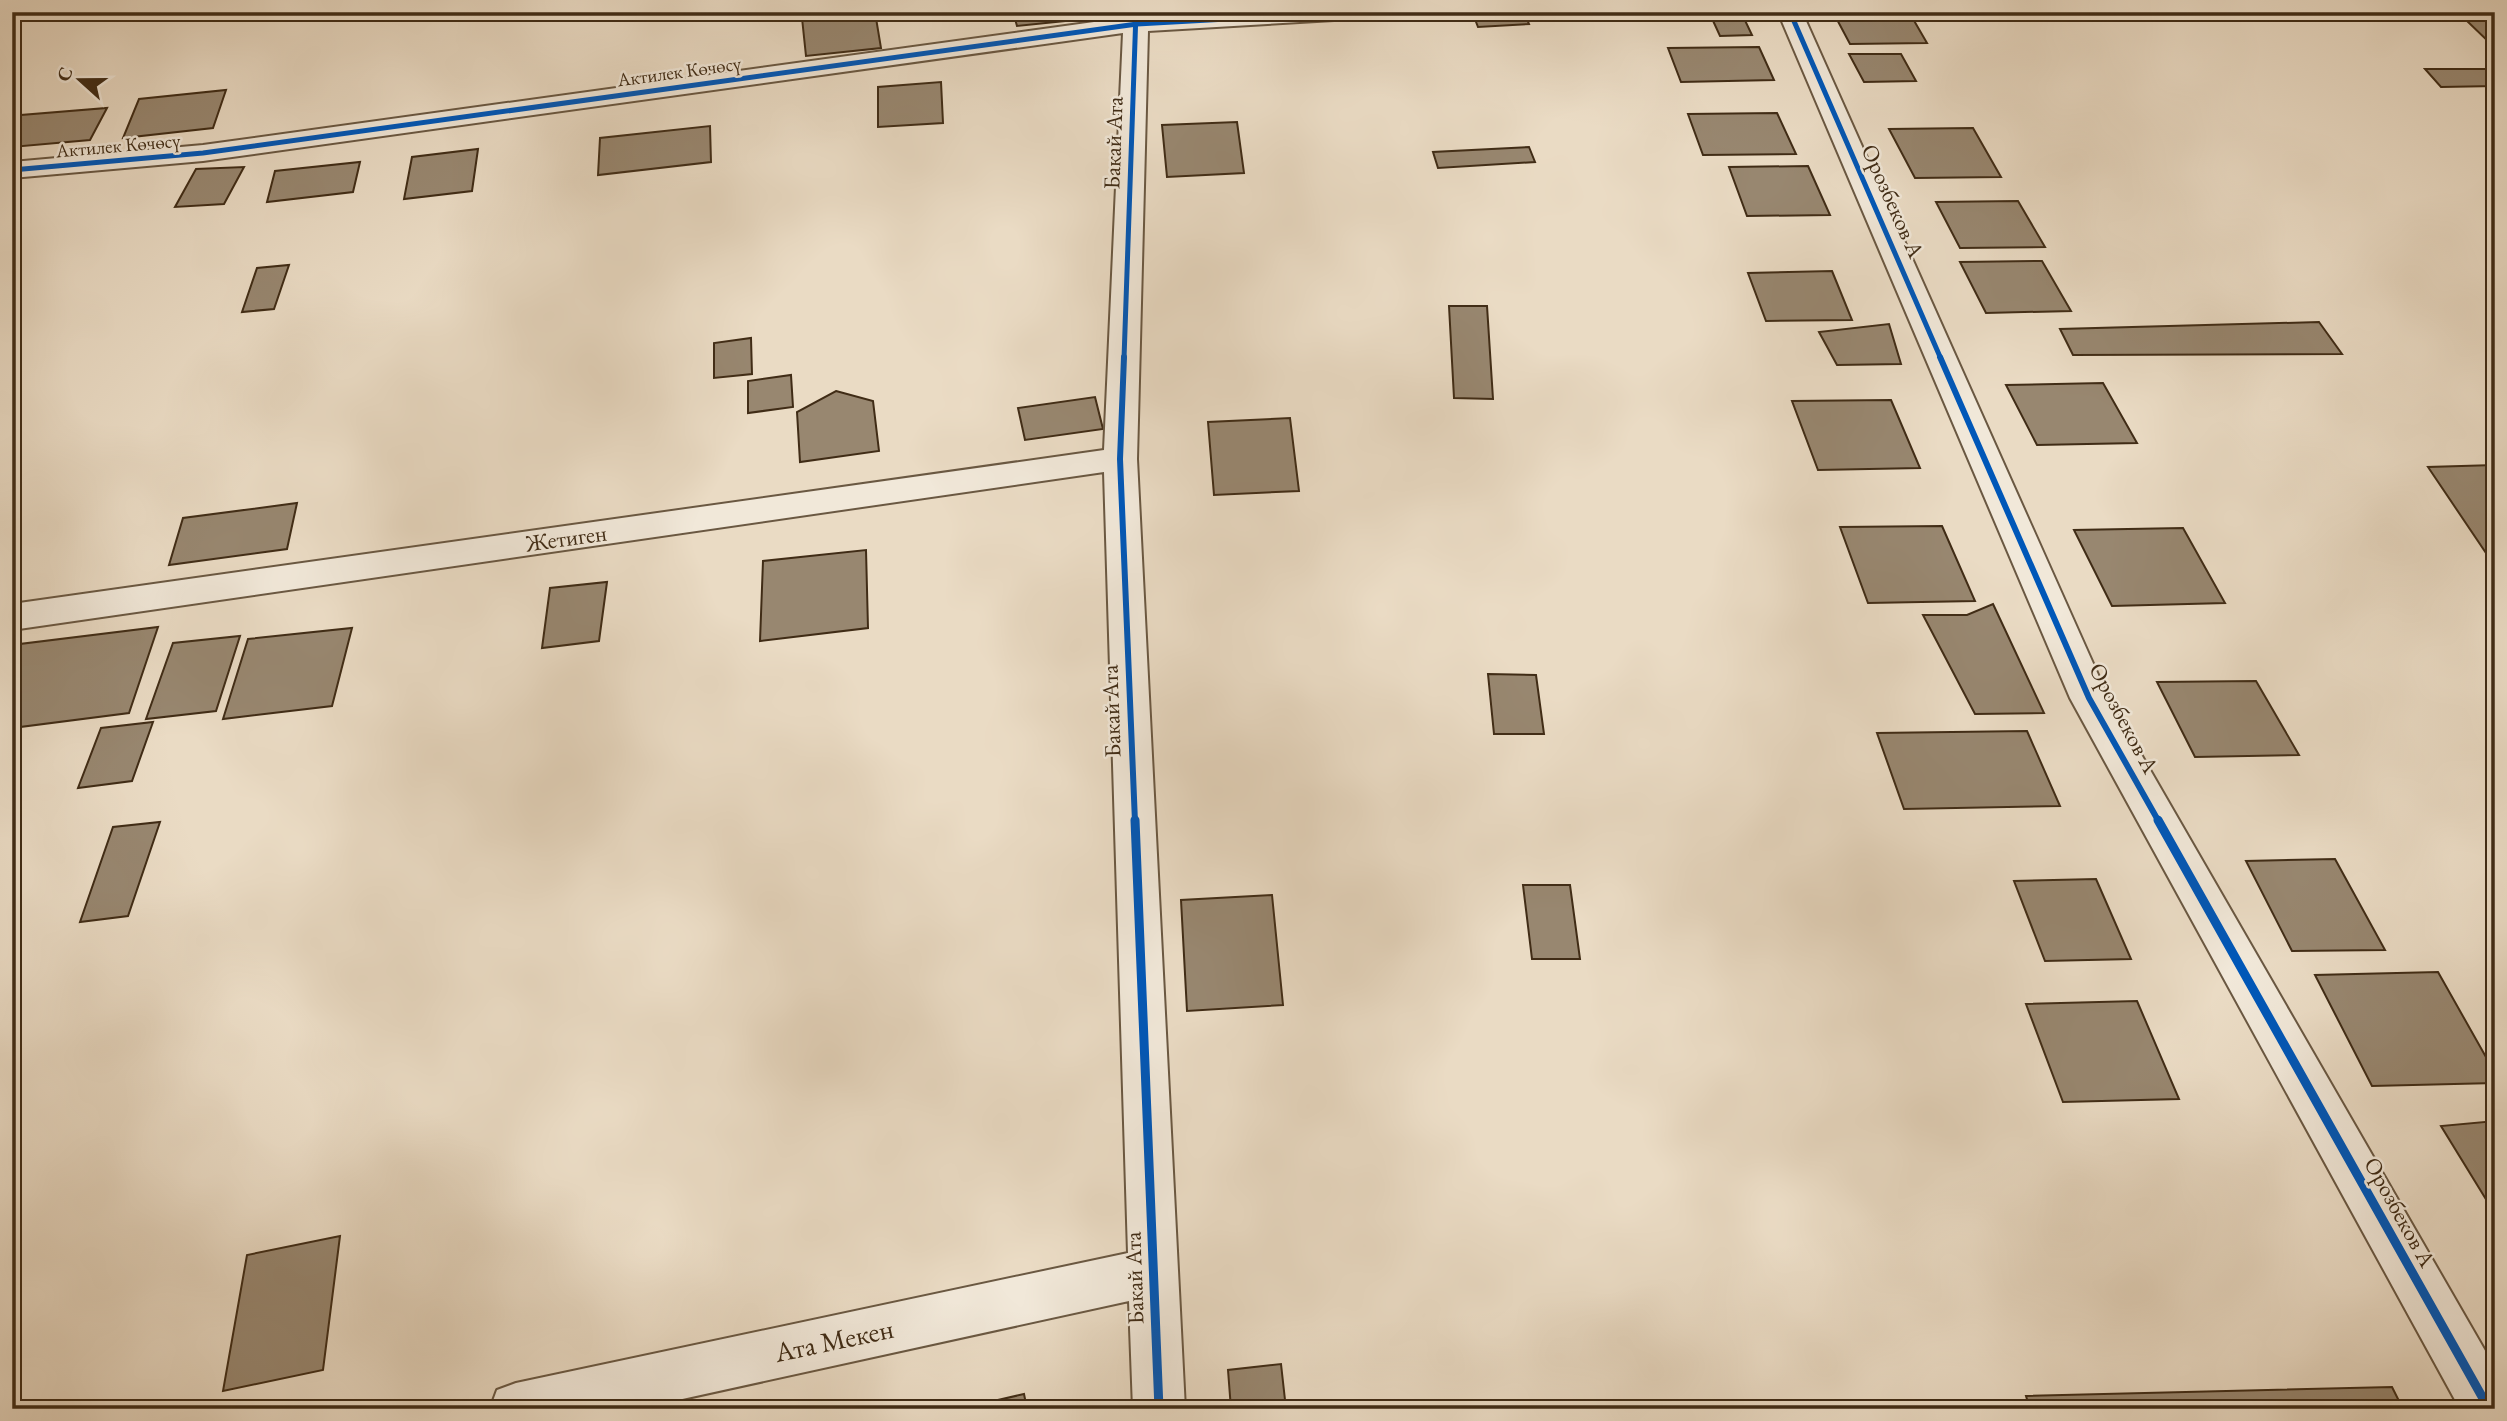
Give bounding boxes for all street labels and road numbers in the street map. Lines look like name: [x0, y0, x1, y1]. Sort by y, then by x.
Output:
street label: Актилек Көчөсү: [615, 50, 743, 93]
street label: Бакай Ата: [1096, 95, 1130, 190]
street label: Актилек Көчөсү: [54, 128, 182, 163]
street label: Орозбеков А: [1855, 139, 1932, 264]
street label: Жетиген: [522, 517, 609, 559]
street label: Орозбеков А: [2082, 657, 2166, 780]
street label: Бакай Ата: [1094, 663, 1128, 758]
street label: Орозбеков А: [2357, 1152, 2443, 1273]
street label: Бакай Ата: [1117, 1230, 1151, 1325]
street label: Ата Мекен: [770, 1310, 897, 1370]

